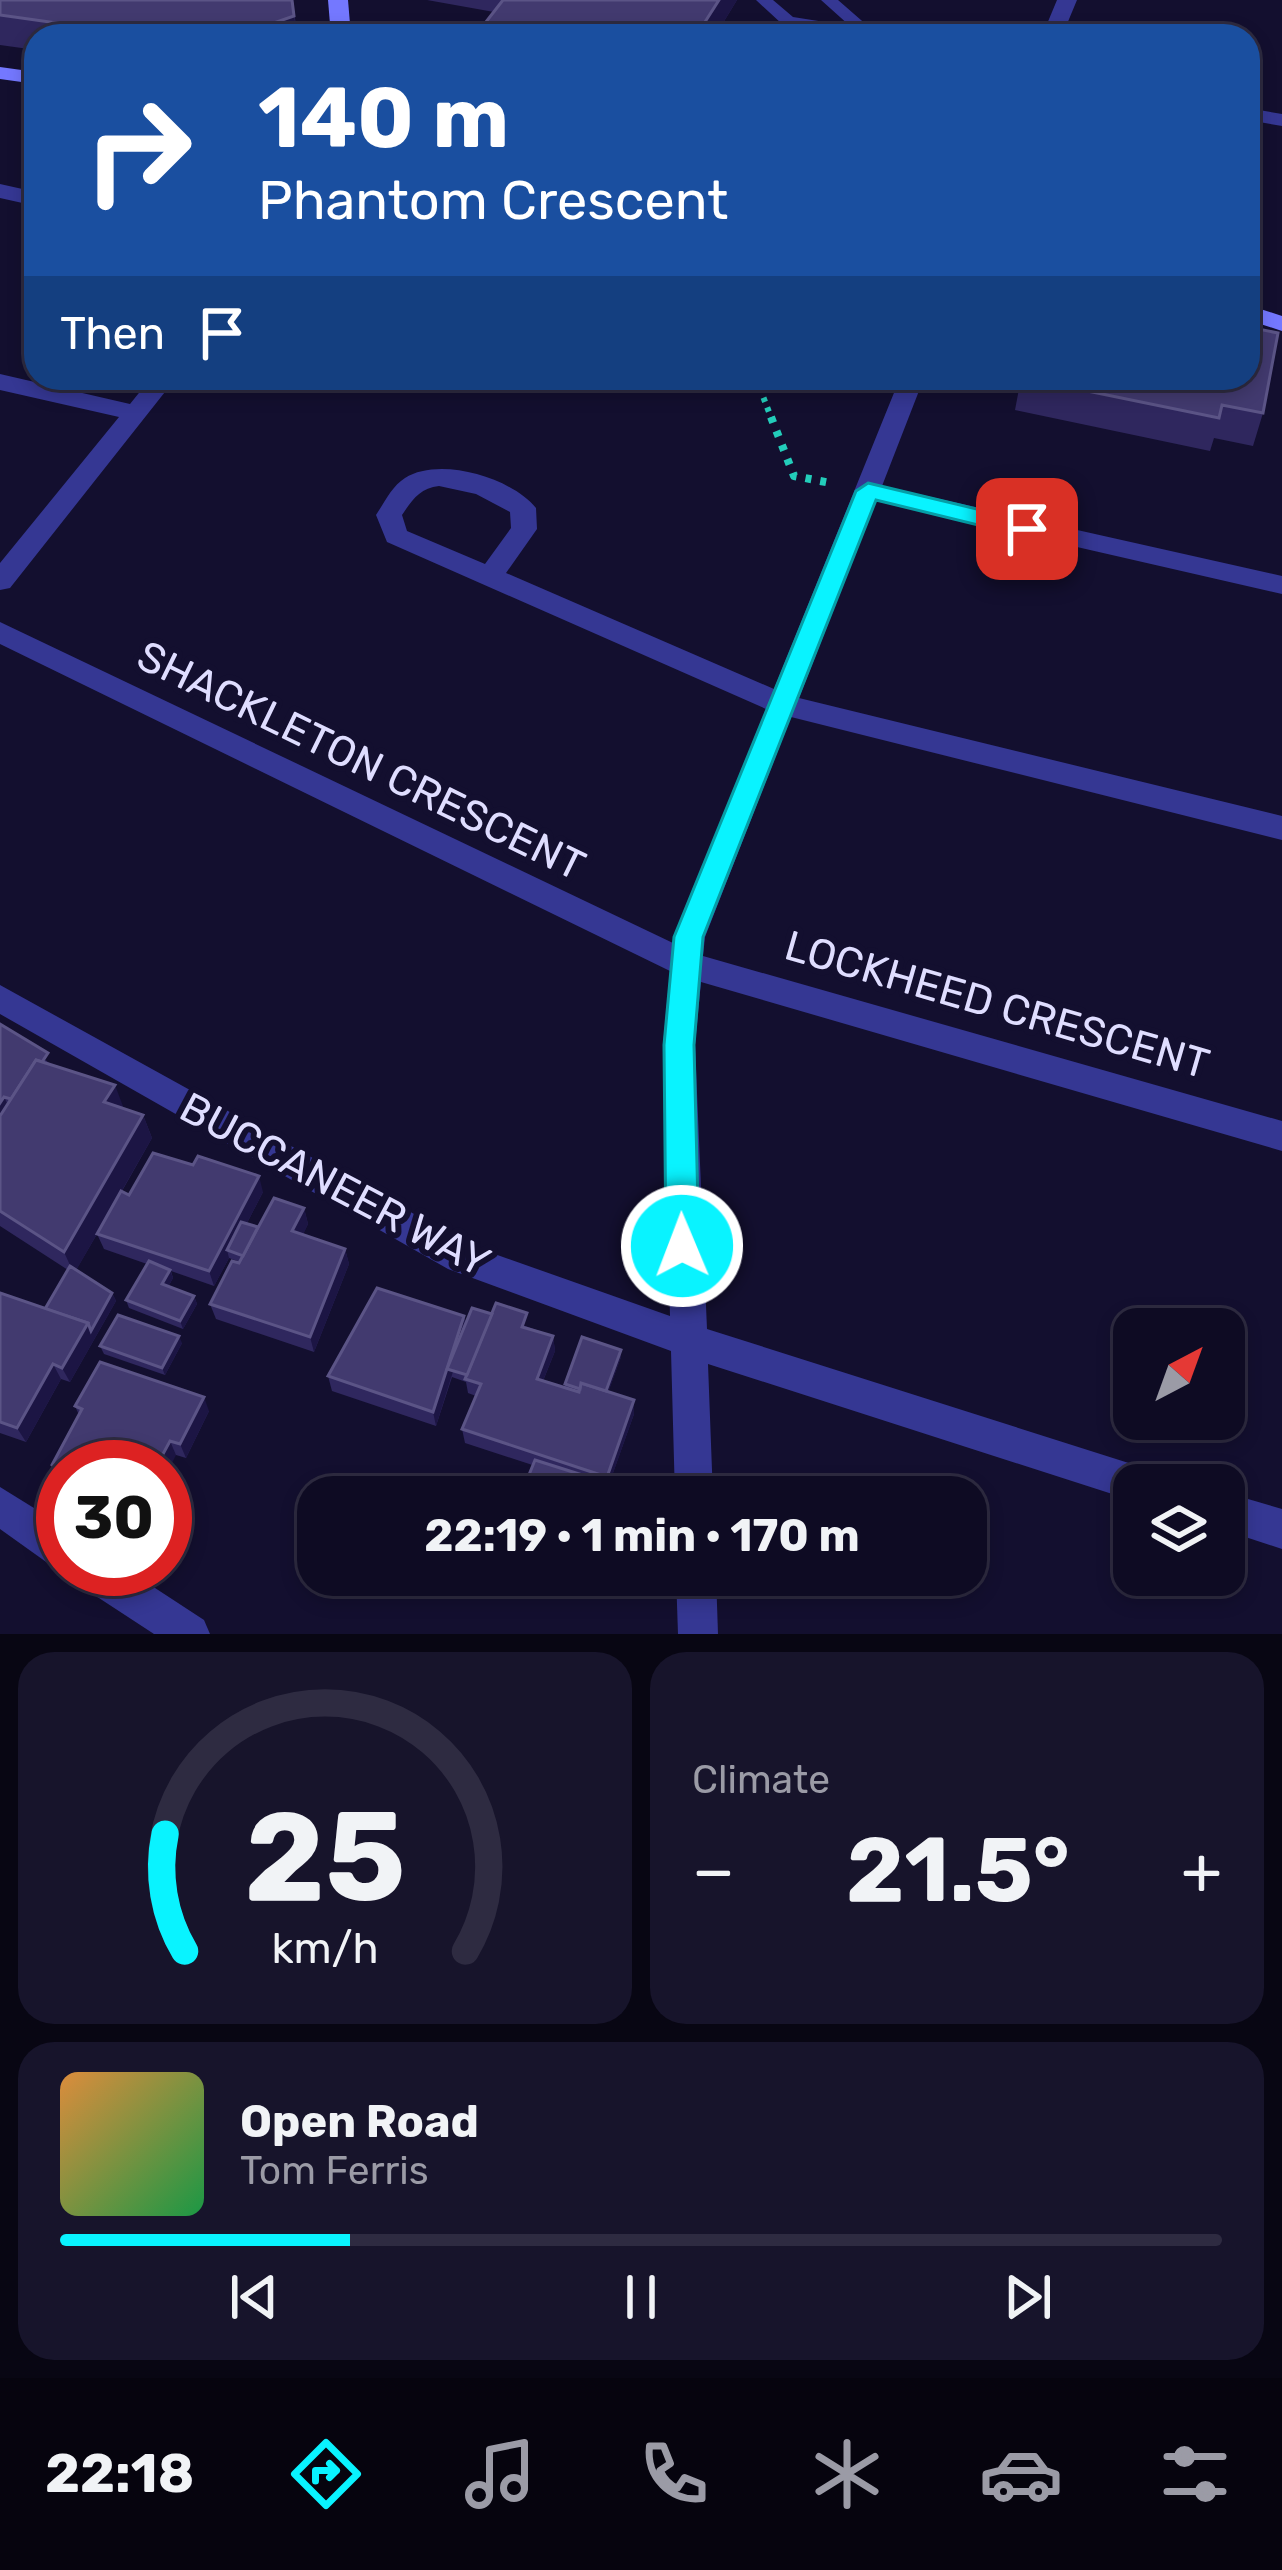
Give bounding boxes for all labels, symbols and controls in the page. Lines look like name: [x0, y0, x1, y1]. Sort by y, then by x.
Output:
text: 140 m: [258, 68, 509, 168]
icon: right: [60, 72, 216, 228]
text: Phantom Crescent: [258, 169, 728, 233]
icon: arrive: [189, 300, 255, 366]
text: Then: [60, 307, 165, 360]
pin: [976, 478, 1078, 580]
icon: arrive: [994, 496, 1060, 562]
street label: SHACKLETON CRESCENT: [129, 631, 593, 891]
street label: LOCKHEED CRESCENT: [779, 920, 1215, 1090]
street label: BUCCANEER WAY: [172, 1082, 498, 1288]
position arrow: [619, 1183, 745, 1309]
north arrow: [1113, 1308, 1245, 1440]
map controls: [1113, 1308, 1245, 1596]
speed limit sign: 30: [36, 1440, 192, 1596]
button: layers: [1113, 1464, 1245, 1596]
text: 22:19 · 1 min · 170 m: [424, 1509, 860, 1562]
text: Climate: [692, 1757, 830, 1803]
text: 25: [244, 1783, 406, 1931]
text: 21.5°: [846, 1817, 1070, 1924]
text: −: [692, 1831, 735, 1910]
text: +: [1181, 1831, 1222, 1910]
text: km/h: [271, 1923, 379, 1974]
text: Open Road: [240, 2095, 479, 2148]
text: Tom Ferris: [240, 2148, 429, 2194]
icon: previous: [221, 2264, 287, 2330]
icon: pause: [608, 2264, 674, 2330]
icon: next: [995, 2264, 1061, 2330]
icon: directions: [284, 2432, 368, 2516]
icon: music: [458, 2432, 542, 2516]
icon: phone: [632, 2432, 716, 2516]
icon: climate: [805, 2432, 889, 2516]
icon: car: [979, 2432, 1063, 2516]
icon: filters: [1153, 2432, 1237, 2516]
text: 22:18: [45, 2442, 194, 2506]

